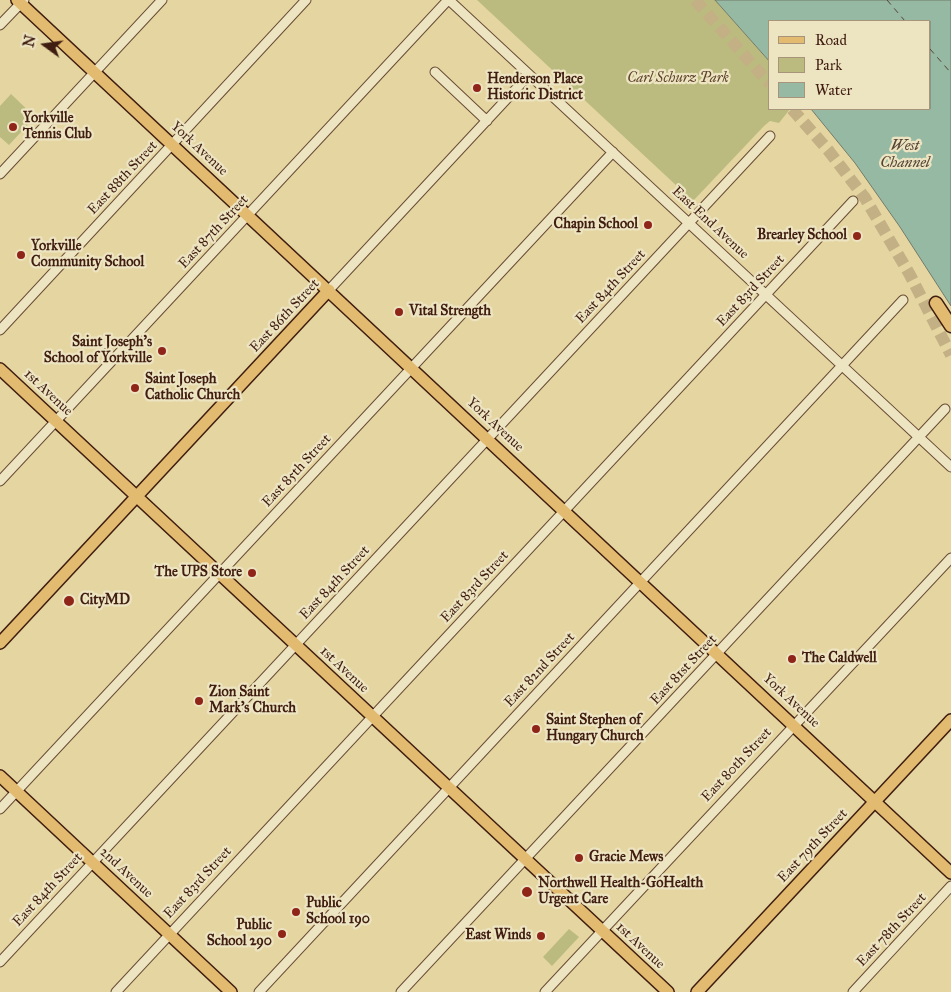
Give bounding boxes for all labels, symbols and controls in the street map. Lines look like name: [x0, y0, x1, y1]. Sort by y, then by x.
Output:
north arrow: [20, 20, 70, 70]
legend: [768, 20, 931, 110]
text: Road: [815, 31, 847, 49]
text: N: [20, 33, 40, 49]
text: Park: [815, 56, 842, 74]
park label: Carl Schurz Park: [627, 71, 729, 87]
place label: Henderson Place Historic District: [487, 72, 583, 104]
text: Water: [815, 81, 852, 99]
marker: Henderson Place Historic District: [471, 82, 483, 94]
place label: Yorkville Tennis Club: [23, 111, 92, 144]
street label: York Avenue: [167, 118, 231, 180]
marker: Yorkville Tennis Club: [7, 121, 19, 133]
water label: West Channel: [880, 137, 930, 172]
street label: East 88th Street: [85, 138, 161, 218]
street label: East End Avenue: [668, 183, 752, 263]
street label: East 87th Street: [176, 192, 252, 272]
place label: Chapin School: [554, 217, 638, 233]
marker: Chapin School: [642, 219, 654, 231]
place label: Brearley School: [757, 228, 847, 244]
marker: Brearley School: [851, 230, 863, 242]
place label: Yorkville Community School: [31, 239, 144, 272]
street label: East 84th Street: [573, 247, 649, 327]
marker: Yorkville Community School: [15, 249, 27, 261]
street label: East 83rd Street: [713, 252, 789, 330]
street label: East 86th Street: [247, 276, 323, 356]
place label: Vital Strength: [409, 304, 491, 320]
marker: Vital Strength: [393, 306, 405, 318]
place label: Saint Joseph's School of Yorkville: [44, 335, 152, 368]
marker: Saint Joseph's School of Yorkville: [156, 345, 168, 357]
street label: 1st Avenue: [20, 366, 76, 420]
place label: Saint Joseph Catholic Church: [145, 372, 240, 404]
marker: Saint Joseph Catholic Church: [129, 382, 141, 394]
street label: York Avenue: [463, 394, 527, 456]
street label: East 85th Street: [259, 431, 335, 511]
street label: East 84th Street: [297, 543, 373, 623]
street label: East 83rd Street: [437, 548, 513, 626]
place label: The UPS Store: [155, 565, 242, 581]
marker: The UPS Store: [246, 567, 258, 579]
place label: CityMD: [80, 593, 130, 609]
marker: CityMD: [62, 594, 76, 608]
street label: East 82nd Street: [501, 629, 579, 711]
street label: East 81st Street: [647, 631, 721, 709]
street label: 1st Avenue: [316, 643, 372, 697]
place label: The Caldwell: [802, 651, 877, 667]
marker: The Caldwell: [786, 653, 798, 665]
street label: York Avenue: [759, 670, 823, 732]
place label: Zion Saint Mark's Church: [209, 685, 296, 718]
marker: Zion Saint Mark's Church: [193, 695, 205, 707]
place label: Saint Stephen of Hungary Church: [546, 713, 644, 746]
marker: Saint Stephen of Hungary Church: [530, 723, 542, 735]
street label: East 80th Street: [698, 724, 776, 806]
street label: East 79th Street: [775, 806, 851, 886]
street label: 2nd Avenue: [96, 844, 156, 902]
street label: East 83rd Street: [160, 844, 236, 922]
street label: East 84th Street: [10, 850, 86, 930]
place label: Gracie Mews: [589, 850, 663, 866]
marker: Gracie Mews: [573, 852, 585, 864]
place label: Northwell Health-GoHealth Urgent Care: [538, 876, 703, 909]
marker: Northwell Health-GoHealth Urgent Care: [520, 885, 534, 899]
street label: East 78th Street: [854, 890, 930, 970]
place label: Public School 190: [306, 896, 370, 929]
marker: Public School 190: [290, 906, 302, 918]
place label: Public School 290: [207, 918, 272, 950]
street label: 1st Avenue: [612, 919, 668, 973]
marker: Public School 290: [276, 928, 288, 940]
place label: East Winds: [465, 928, 531, 944]
marker: East Winds: [535, 930, 547, 942]

